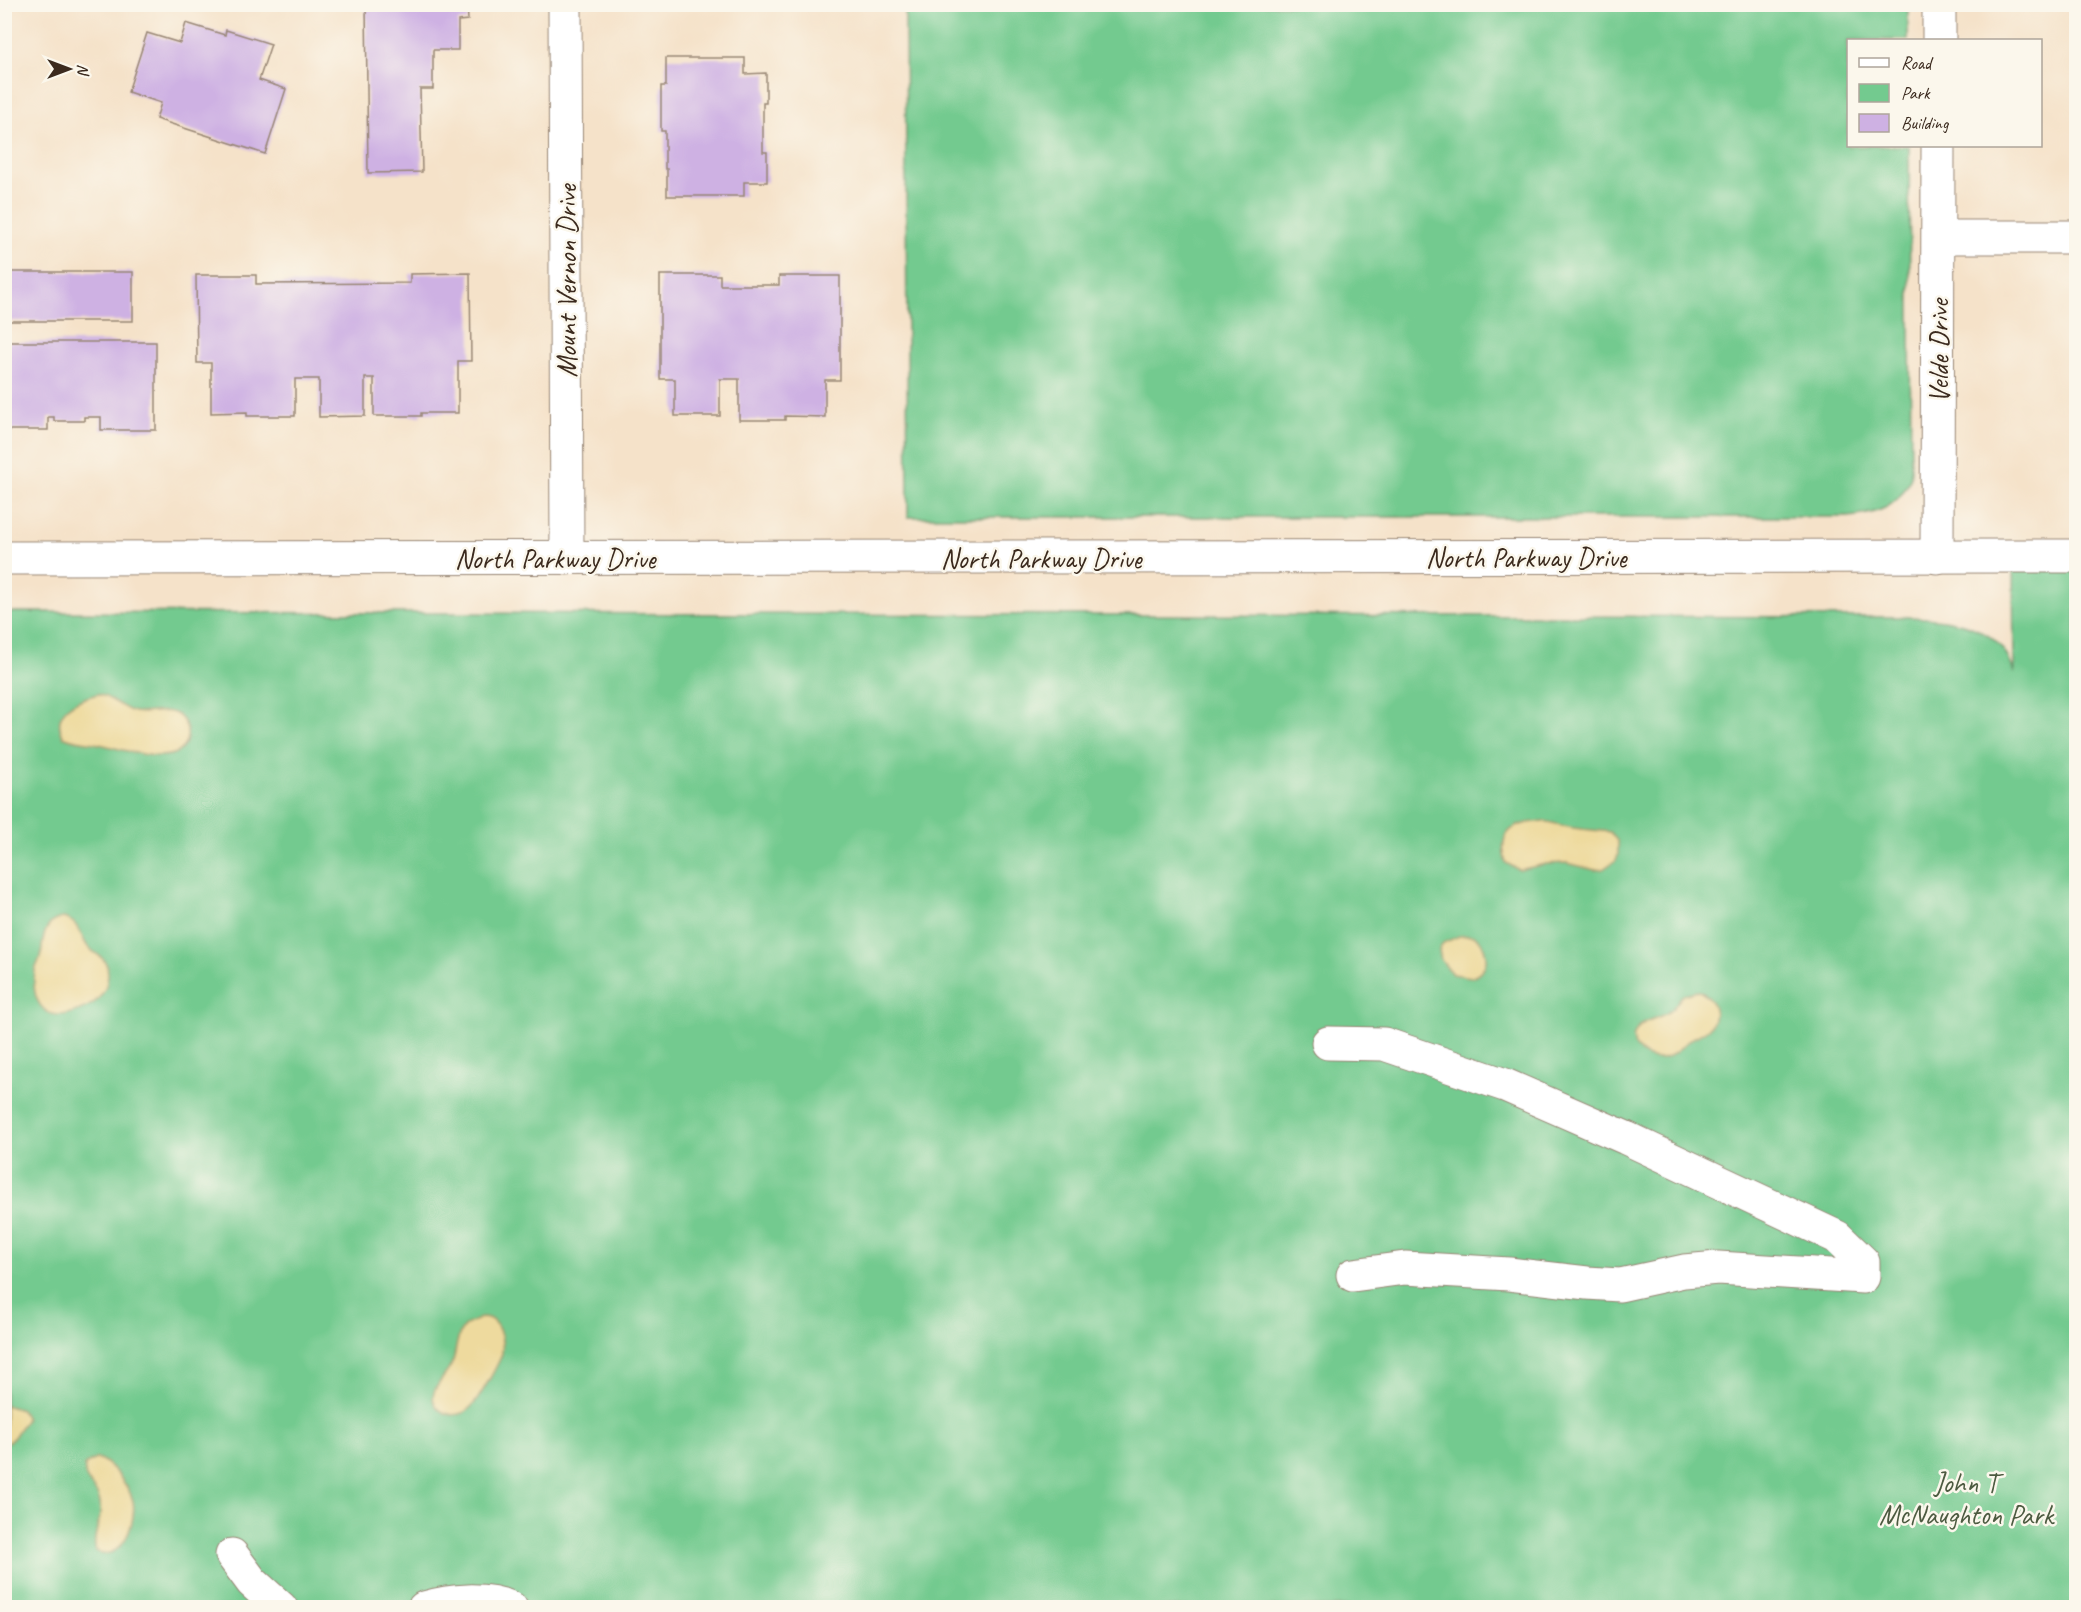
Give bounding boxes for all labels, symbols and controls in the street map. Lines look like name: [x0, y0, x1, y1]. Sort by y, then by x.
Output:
north arrow: [39, 39, 99, 99]
legend: [1847, 39, 2042, 147]
text: Road: [1901, 52, 1934, 74]
text: N: [73, 64, 93, 77]
text: Park: [1901, 82, 1931, 104]
text: Building: [1901, 112, 1950, 134]
street label: Mount Vernon Drive: [549, 183, 584, 377]
street label: Velde Drive: [1921, 297, 1956, 403]
street label: North Parkway Drive: [1426, 540, 1628, 575]
street label: North Parkway Drive: [455, 541, 657, 576]
street label: North Parkway Drive: [941, 541, 1143, 576]
park label: John T McNaughton Park: [1879, 1465, 2056, 1532]

